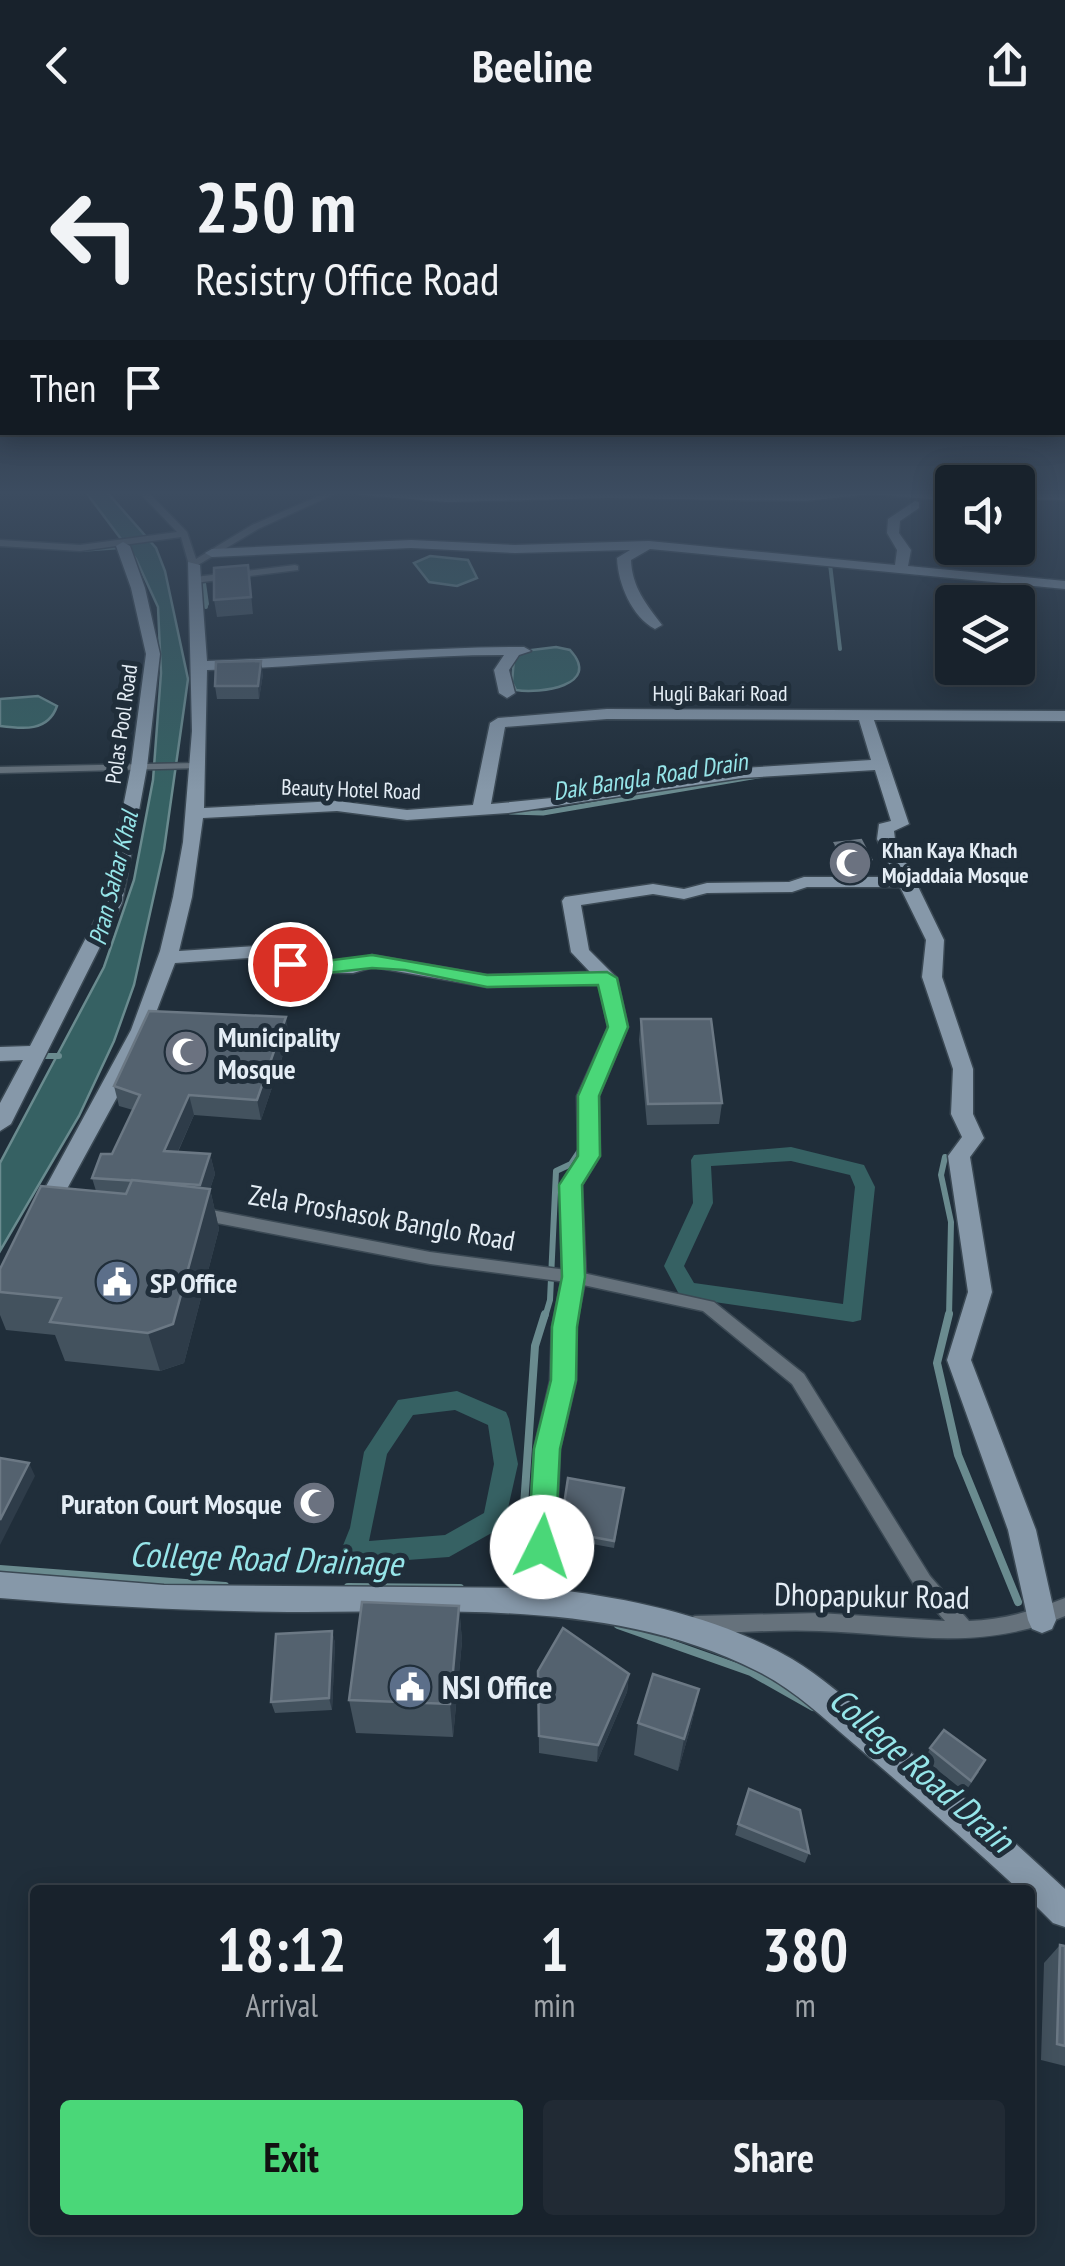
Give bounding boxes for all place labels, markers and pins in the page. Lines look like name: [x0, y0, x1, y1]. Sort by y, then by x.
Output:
place label: Khan Kaya Khach Mojaddaia Mosque: [882, 836, 1029, 889]
mosque icon: Khan Kaya Khach Mojaddaia Mosque: [827, 840, 873, 886]
pin: [248, 922, 333, 1007]
place label: Municipality Mosque: [218, 1018, 341, 1087]
mosque icon: Municipality Mosque: [163, 1029, 209, 1075]
public building icon: SP Office: [94, 1259, 140, 1305]
place label: SP Office: [150, 1264, 237, 1301]
mosque icon: Puraton Court Mosque: [291, 1480, 337, 1526]
place label: Puraton Court Mosque: [61, 1485, 282, 1522]
public building icon: NSI Office: [387, 1664, 433, 1710]
place label: NSI Office: [442, 1666, 553, 1708]

